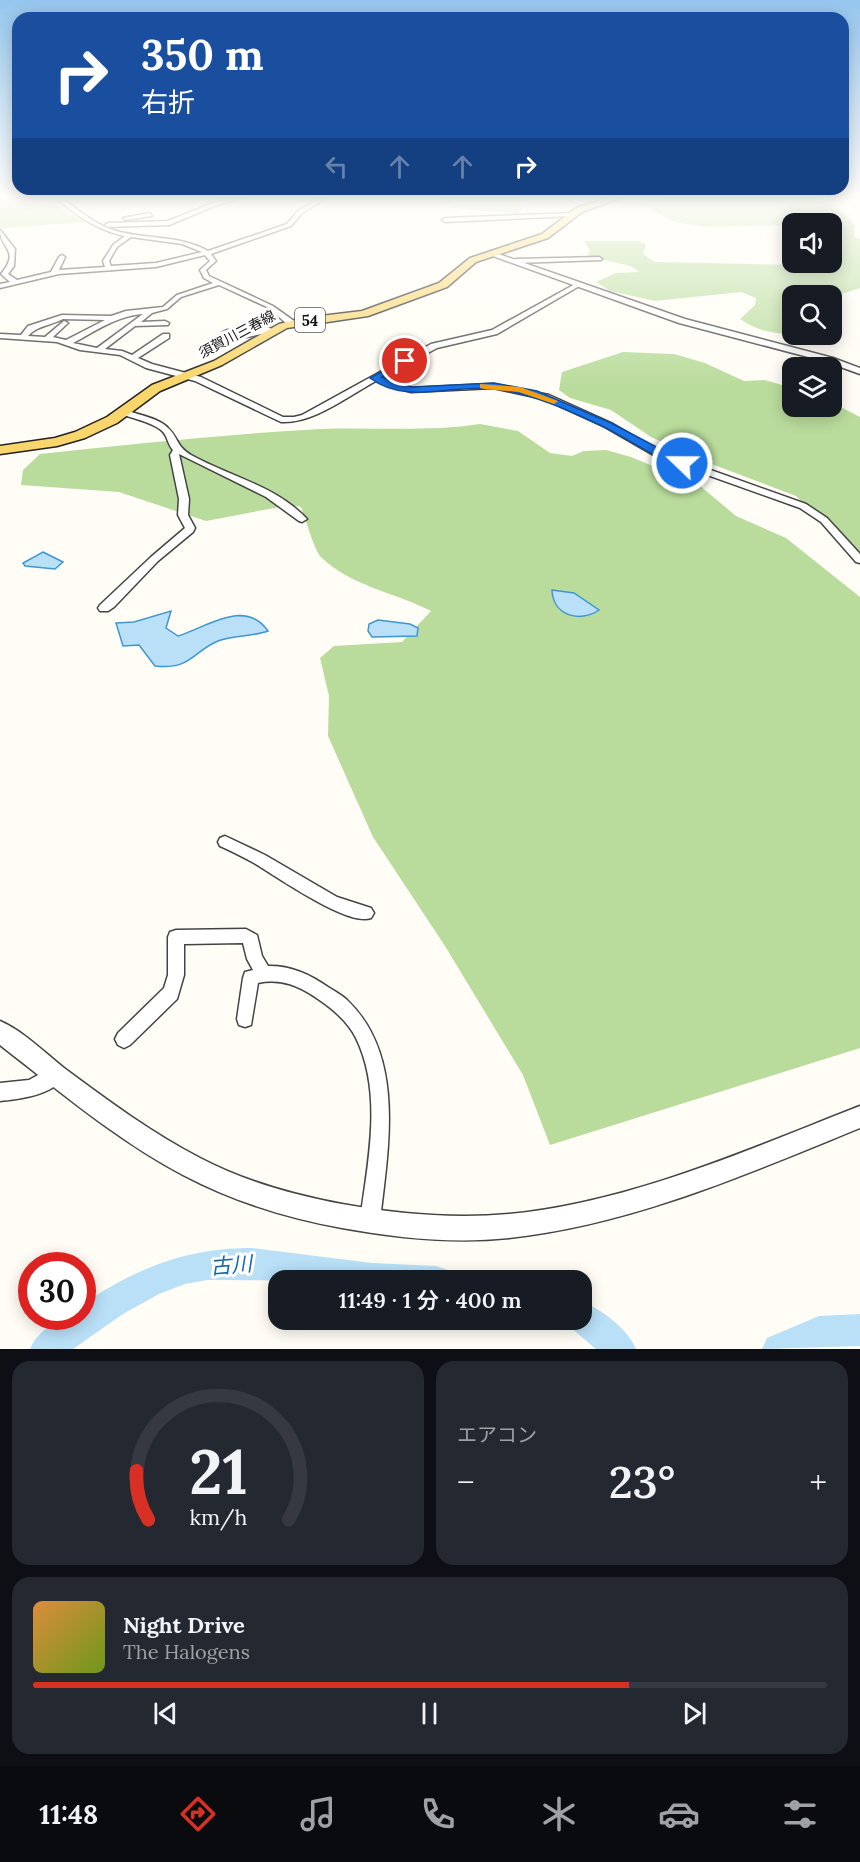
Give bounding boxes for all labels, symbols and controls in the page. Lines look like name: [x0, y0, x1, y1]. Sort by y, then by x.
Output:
text: 350 m: [141, 28, 264, 82]
icon: right: [42, 36, 120, 114]
text: 右折: [141, 85, 195, 119]
icon: left: [320, 150, 353, 183]
icon: ahead: [383, 150, 416, 183]
icon: ahead: [446, 150, 479, 183]
icon: right: [509, 150, 542, 183]
map controls: [782, 213, 842, 417]
button: sound: [782, 213, 842, 273]
button: search: [782, 285, 842, 345]
street label: 須賀川三春線: [196, 306, 278, 362]
road number: 54: [295, 308, 325, 332]
pin: [379, 335, 430, 386]
icon: arrive: [388, 344, 421, 377]
button: layers: [782, 357, 842, 417]
position arrow: [650, 431, 714, 495]
water label: 古川: [209, 1250, 255, 1280]
speed limit sign: 30: [18, 1252, 96, 1330]
text: 11:49 · 1 分 · 400 m: [339, 1286, 521, 1314]
text: エアコン: [457, 1422, 537, 1447]
text: 21: [189, 1431, 247, 1511]
text: 23°: [609, 1453, 675, 1510]
text: −: [457, 1461, 475, 1503]
text: +: [809, 1461, 827, 1503]
text: km/h: [189, 1503, 247, 1531]
text: Night Drive: [123, 1611, 245, 1639]
text: The Halogens: [123, 1639, 250, 1664]
icon: previous: [149, 1697, 182, 1730]
icon: pause: [413, 1697, 446, 1730]
icon: next: [678, 1697, 711, 1730]
icon: directions: [177, 1793, 219, 1835]
icon: music: [297, 1793, 339, 1835]
icon: phone: [417, 1793, 459, 1835]
icon: climate: [538, 1793, 580, 1835]
icon: car: [658, 1793, 700, 1835]
icon: filters: [779, 1793, 821, 1835]
text: 11:48: [39, 1797, 98, 1831]

